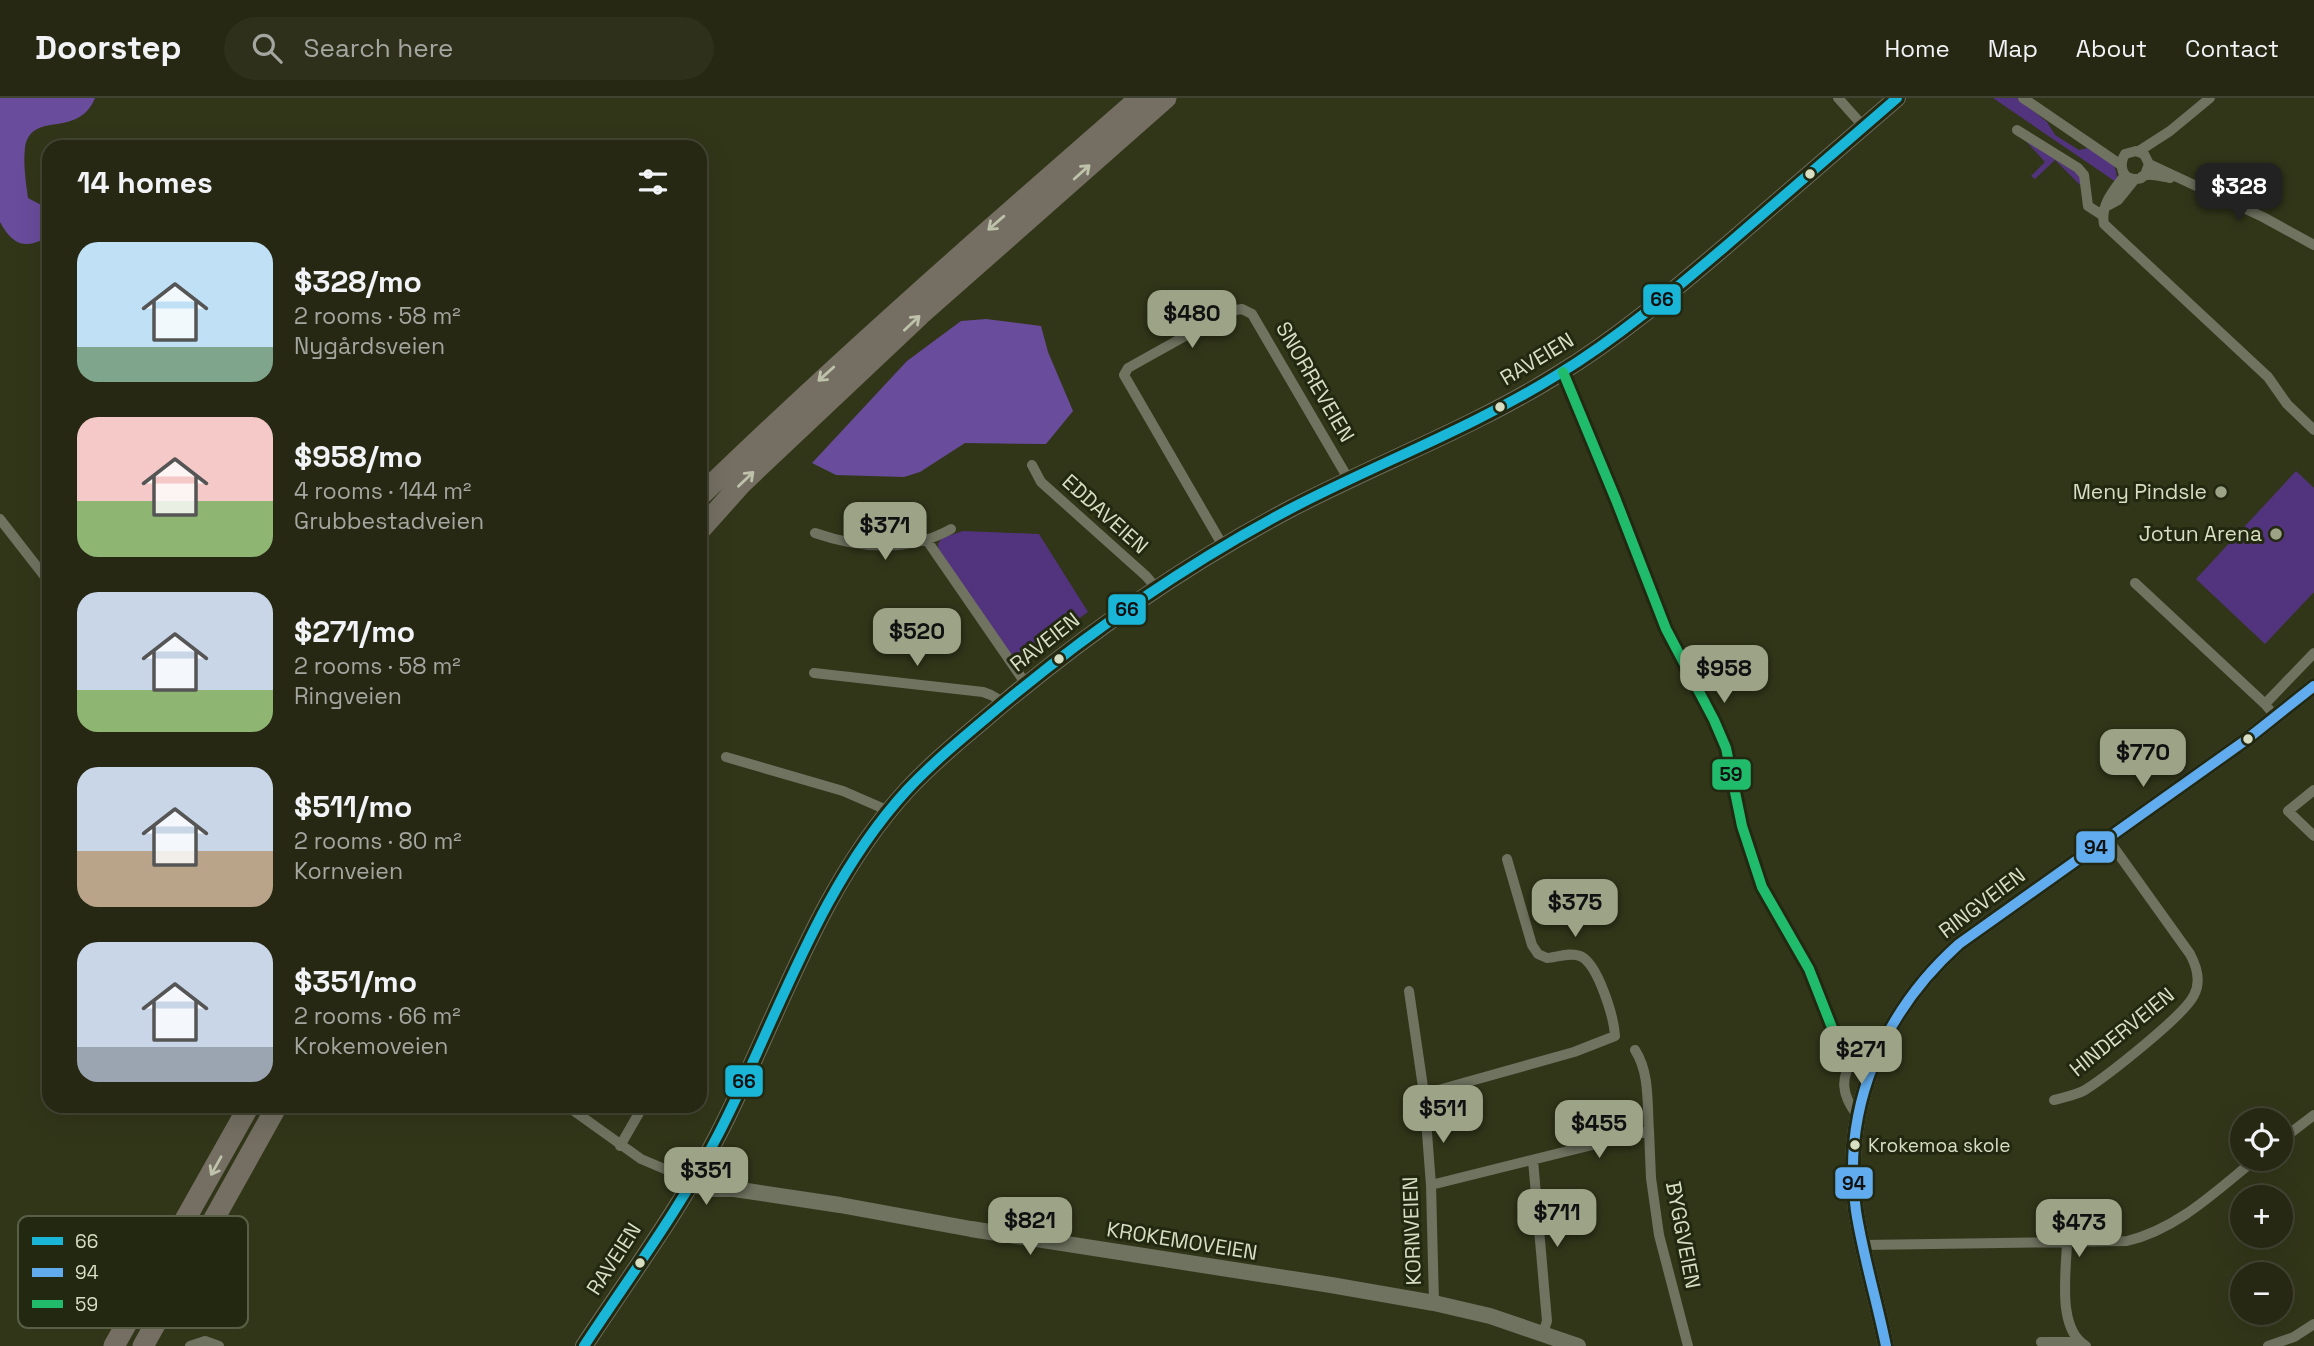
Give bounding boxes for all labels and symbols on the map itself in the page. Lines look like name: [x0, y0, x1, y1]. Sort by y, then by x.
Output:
one-way arrow: [1073, 164, 1091, 180]
pin: $328: [2198, 164, 2280, 223]
unlabelled marker: [1803, 167, 1817, 181]
one-way arrow: [988, 215, 1006, 231]
line badge: 66: [1642, 283, 1682, 316]
text: 66: [1650, 287, 1674, 312]
pin: $480: [1151, 290, 1233, 350]
one-way arrow: [903, 315, 920, 332]
street label: SNORREVEIEN: [1270, 317, 1361, 447]
street label: RAVEIEN: [1495, 326, 1578, 391]
one-way arrow: [818, 366, 836, 382]
unlabelled marker: [1493, 400, 1507, 414]
street label: EDDAVEIEN: [1057, 468, 1154, 559]
one-way arrow: [738, 471, 755, 488]
place label: Meny Pindsle: [2073, 478, 2207, 505]
marker: Meny Pindsle: [2213, 484, 2229, 500]
pin: $371: [844, 503, 926, 562]
place label: Jotun Arena: [2139, 520, 2262, 547]
marker: Jotun Arena: [2268, 526, 2284, 542]
line badge: 66: [1107, 593, 1147, 626]
text: 66: [1115, 597, 1139, 622]
street label: RAVEIEN: [1004, 606, 1085, 677]
pin: $520: [876, 608, 958, 668]
pin: $958: [1683, 646, 1765, 705]
unlabelled marker: [1052, 652, 1066, 666]
pin: $770: [2102, 730, 2184, 789]
unlabelled marker: [2241, 732, 2255, 746]
line badge: 59: [1711, 758, 1752, 791]
text: 59: [1719, 762, 1743, 787]
line badge: 94: [2075, 830, 2116, 864]
text: 94: [2084, 835, 2108, 860]
street label: RINGVEIEN: [1933, 861, 2030, 944]
pin: $375: [1534, 880, 1616, 939]
street label: HINDERVEIEN: [2064, 981, 2180, 1082]
pin: $271: [1820, 1026, 1902, 1086]
line badge: 66: [724, 1064, 764, 1098]
text: 66: [732, 1069, 756, 1094]
pin: $511: [1402, 1086, 1484, 1145]
pin: $455: [1558, 1100, 1640, 1160]
place label: Krokemoa skole: [1868, 1133, 2010, 1158]
marker: Krokemoa skole: [1848, 1138, 1862, 1152]
pin: $351: [665, 1148, 747, 1207]
one-way arrow: [209, 1155, 223, 1175]
line badge: 94: [1834, 1166, 1874, 1200]
text: 94: [1842, 1171, 1866, 1196]
street label: KORNVEIEN: [1396, 1176, 1427, 1286]
street label: BYGGVEIEN: [1660, 1179, 1707, 1291]
pin: $711: [1516, 1190, 1598, 1249]
pin: $821: [989, 1198, 1071, 1257]
pin: $473: [2038, 1200, 2120, 1259]
street label: KROKEMOVEIEN: [1105, 1215, 1259, 1266]
legend: [18, 1216, 248, 1328]
street label: RAVEIEN: [580, 1217, 647, 1300]
text: 66: [75, 1229, 98, 1254]
unlabelled marker: [633, 1256, 647, 1270]
text: 94: [75, 1260, 99, 1285]
text: 59: [75, 1292, 98, 1317]

